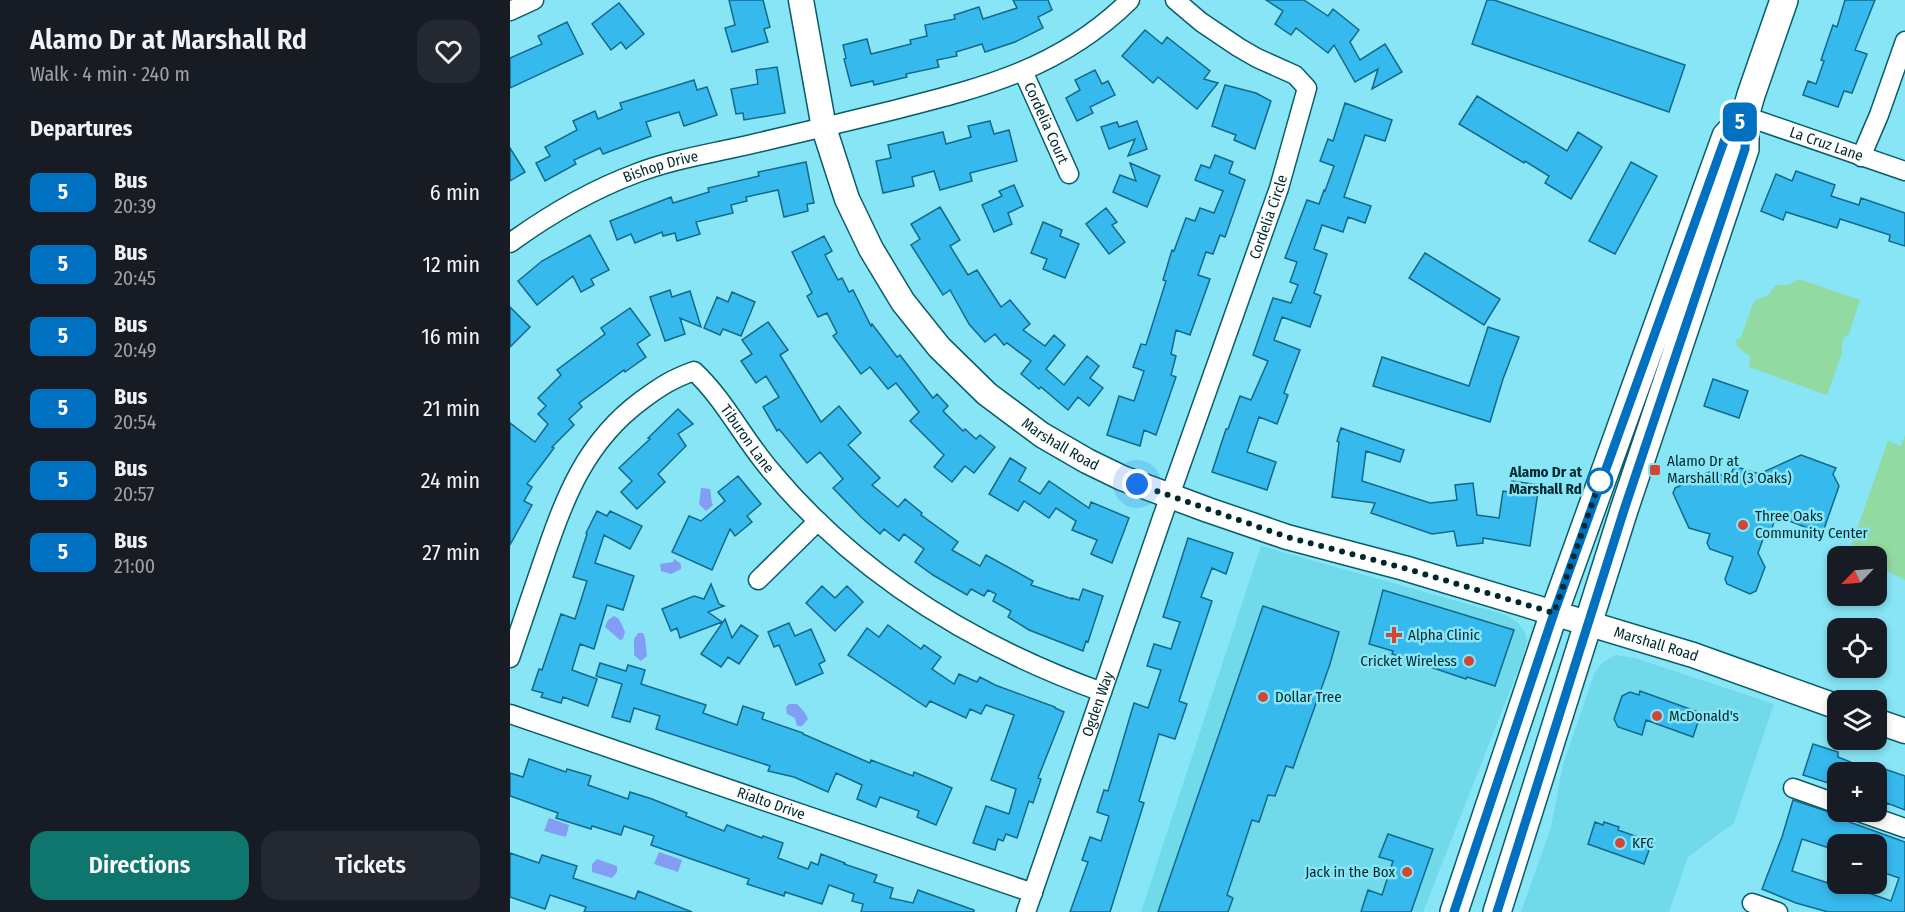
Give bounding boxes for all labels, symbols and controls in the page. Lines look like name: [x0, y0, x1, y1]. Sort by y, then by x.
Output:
button: heart: [417, 20, 480, 83]
text: Alamo Dr at Marshall Rd: [30, 23, 307, 56]
text: Walk · 4 min · 240 m: [30, 62, 190, 86]
street label: Cordelia Court: [1020, 79, 1072, 167]
line badge: 5: [1720, 102, 1760, 142]
text: 5: [1735, 109, 1745, 135]
text: Departures: [30, 115, 132, 142]
street label: La Cruz Lane: [1787, 123, 1866, 165]
street label: Bishop Drive: [620, 147, 700, 187]
text: Bus: [114, 167, 147, 194]
street label: Cordelia Circle: [1245, 173, 1291, 262]
text: 5: [58, 179, 68, 205]
text: 6 min: [430, 179, 480, 206]
text: 20:39: [114, 194, 156, 218]
text: Bus: [114, 239, 147, 266]
text: 5: [58, 251, 68, 277]
text: 12 min: [422, 251, 480, 278]
text: 20:45: [114, 266, 156, 290]
text: Bus: [114, 311, 147, 338]
text: 5: [58, 323, 68, 349]
text: 16 min: [421, 323, 480, 350]
text: 20:49: [114, 338, 156, 362]
text: Bus: [114, 383, 147, 410]
text: 5: [58, 395, 68, 421]
text: 21 min: [423, 395, 480, 422]
street label: Tiburon Lane: [717, 401, 778, 477]
text: 20:54: [114, 410, 156, 434]
street label: Marshall Road: [1018, 414, 1102, 474]
place label: Alamo Dr at Marshall Rd (3 Oaks): [1667, 452, 1792, 487]
text: Bus: [114, 455, 147, 482]
place label: Alamo Dr at Marshall Rd: [1509, 463, 1583, 498]
marker: Alamo Dr at Marshall Rd (3 Oaks): [1648, 463, 1662, 477]
text: 5: [58, 467, 68, 493]
text: 24 min: [421, 467, 480, 494]
marker: Alamo Dr at Marshall Rd: [1587, 468, 1613, 494]
your location: [1122, 469, 1152, 499]
text: 20:57: [114, 482, 154, 506]
place label: Three Oaks Community Center: [1755, 507, 1869, 542]
marker: Three Oaks Community Center: [1736, 518, 1750, 532]
text: Bus: [114, 527, 147, 554]
text: 5: [58, 539, 68, 565]
text: 27 min: [422, 539, 480, 566]
north arrow: [1827, 546, 1887, 606]
map controls: [1827, 546, 1887, 894]
text: 21:00: [114, 554, 155, 578]
button: locate: [1827, 618, 1887, 678]
street label: Marshall Road: [1612, 623, 1701, 665]
marker: Alpha Clinic: [1385, 626, 1403, 644]
place label: Alpha Clinic: [1408, 626, 1481, 644]
place label: Cricket Wireless: [1360, 652, 1457, 670]
marker: Cricket Wireless: [1462, 654, 1476, 668]
street label: Ogden Way: [1078, 669, 1117, 739]
place label: Dollar Tree: [1275, 688, 1342, 706]
marker: Dollar Tree: [1256, 690, 1270, 704]
button: layers: [1827, 690, 1887, 750]
place label: McDonald's: [1669, 707, 1739, 725]
marker: McDonald's: [1650, 709, 1664, 723]
button: +: [1827, 762, 1887, 822]
street label: Rialto Drive: [735, 783, 808, 823]
button: Directions: [30, 831, 249, 900]
button: Tickets: [261, 831, 480, 900]
place label: KFC: [1632, 834, 1654, 852]
button: −: [1827, 834, 1887, 894]
marker: KFC: [1613, 836, 1627, 850]
place label: Jack in the Box: [1305, 863, 1395, 881]
marker: Jack in the Box: [1400, 865, 1414, 879]

